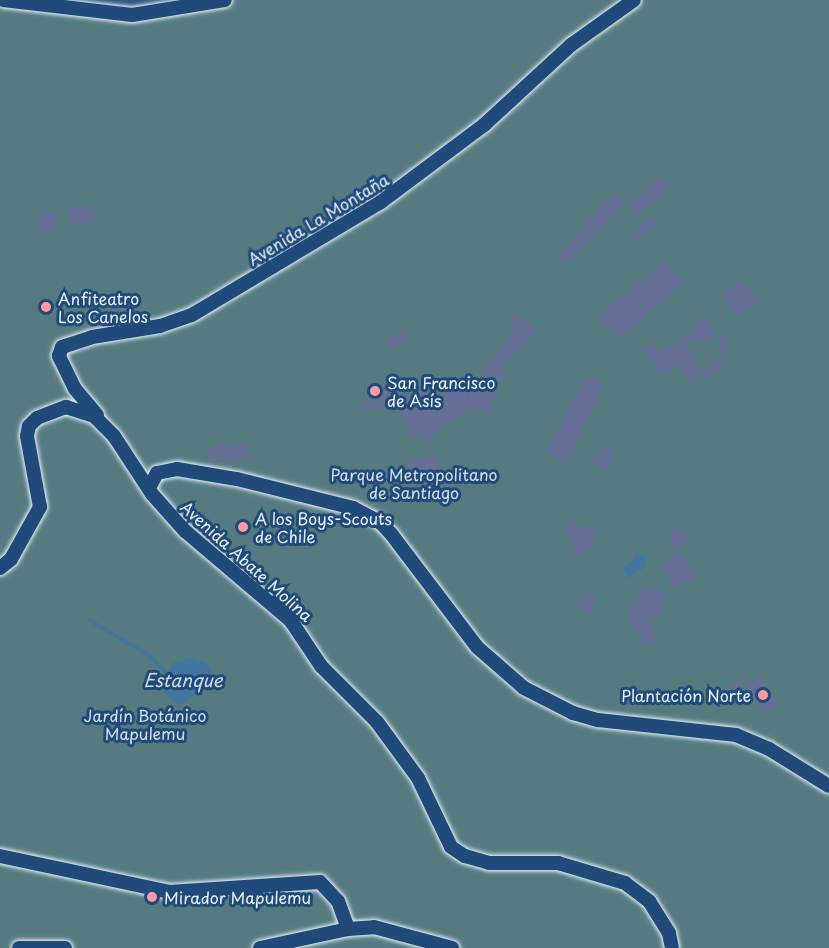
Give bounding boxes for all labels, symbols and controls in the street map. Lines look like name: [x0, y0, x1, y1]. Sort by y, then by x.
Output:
street label: Avenida La Montaña: [244, 170, 392, 268]
place label: Anfiteatro Los Canelos: [58, 288, 149, 326]
marker: Anfiteatro Los Canelos: [39, 300, 53, 314]
place label: San Francisco de Asís: [387, 372, 495, 410]
marker: San Francisco de Asís: [368, 384, 382, 398]
park label: Parque Metropolitano de Santiago: [331, 464, 497, 502]
street label: Avenida Abate Molina: [178, 497, 316, 625]
place label: A los Boys-Scouts de Chile: [255, 508, 393, 546]
marker: A los Boys-Scouts de Chile: [236, 520, 250, 534]
water label: Estanque: [144, 669, 222, 691]
place label: Plantación Norte: [621, 685, 751, 705]
marker: Plantación Norte: [756, 688, 770, 702]
park label: Jardín Botánico Mapulemu: [83, 705, 207, 743]
place label: Mirador Mapulemu: [164, 887, 312, 907]
marker: Mirador Mapulemu: [145, 890, 159, 904]

